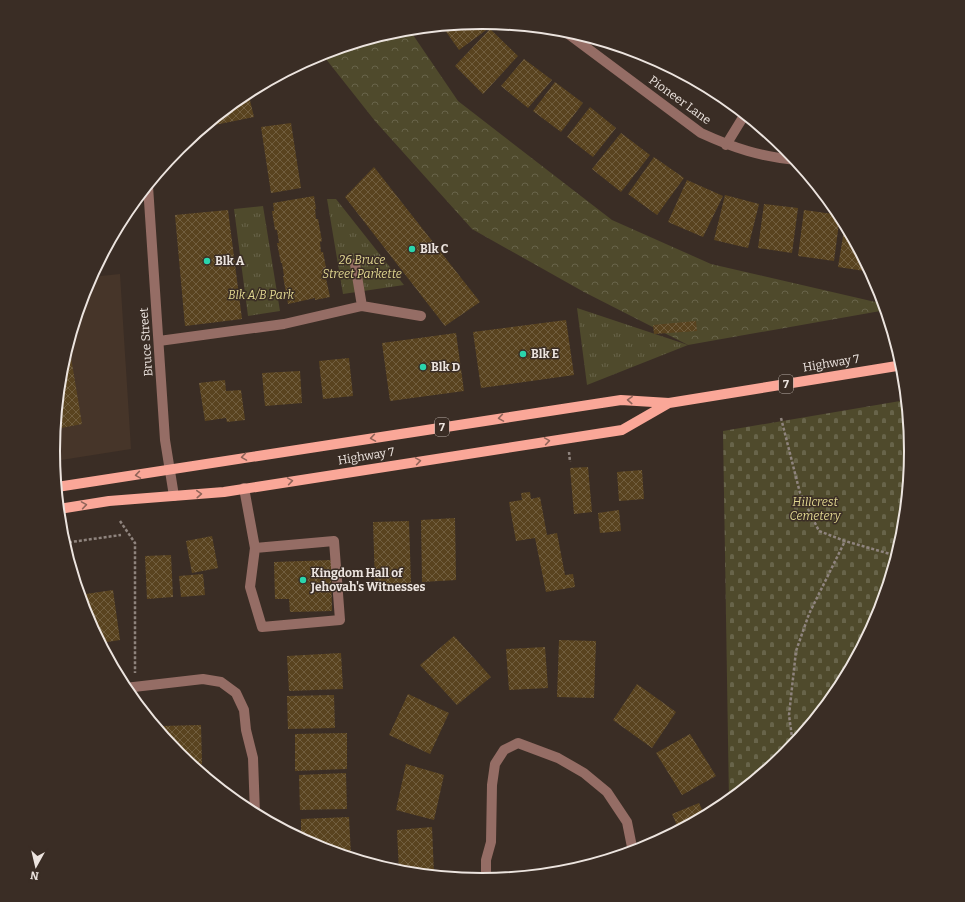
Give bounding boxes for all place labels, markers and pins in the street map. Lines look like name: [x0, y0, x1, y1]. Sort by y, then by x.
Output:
place label: Blk C: [420, 242, 449, 256]
marker: Blk C: [407, 244, 417, 254]
place label: Blk A: [215, 254, 245, 268]
marker: Blk A: [202, 256, 212, 266]
place label: Blk E: [531, 347, 559, 361]
marker: Blk E: [518, 349, 528, 359]
place label: Blk D: [431, 360, 461, 374]
marker: Blk D: [418, 362, 428, 372]
place label: Kingdom Hall of Jehovah's Witnesses: [310, 566, 425, 594]
marker: Kingdom Hall of Jehovah's Witnesses: [298, 575, 308, 585]

